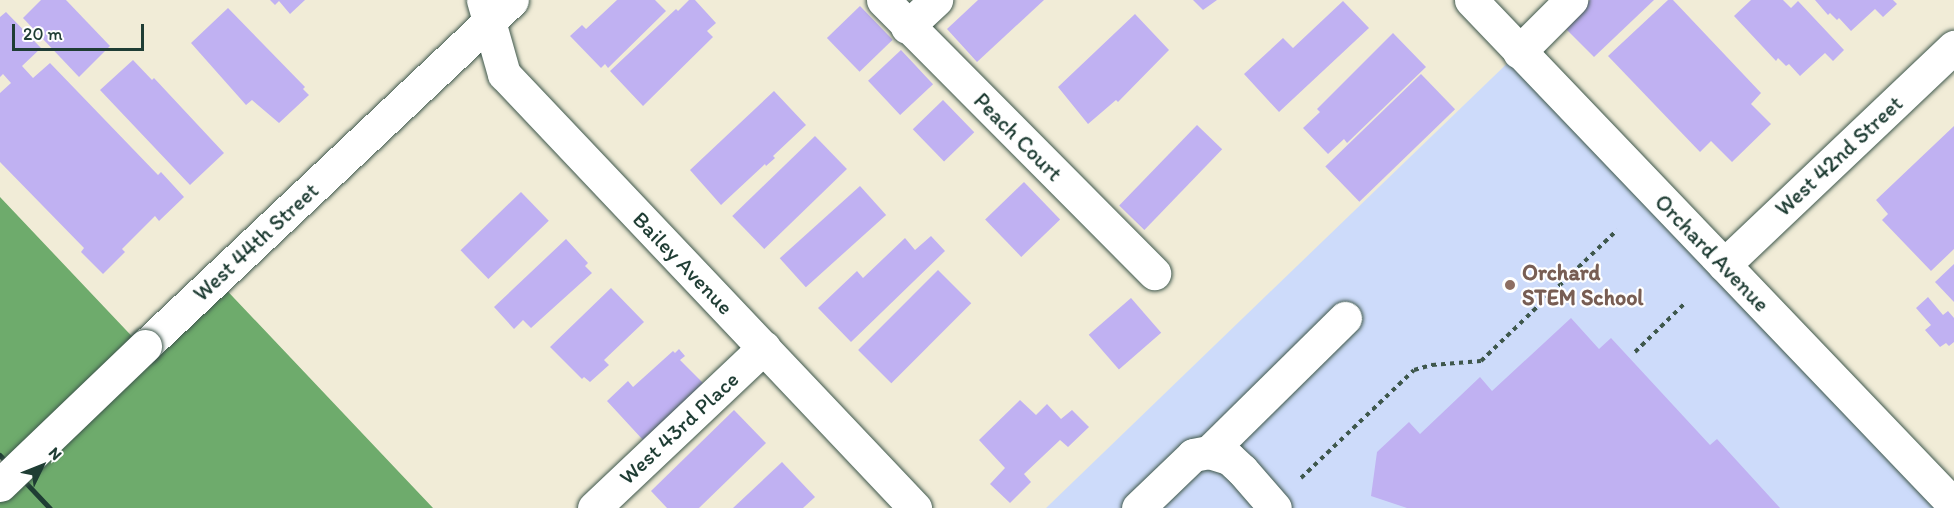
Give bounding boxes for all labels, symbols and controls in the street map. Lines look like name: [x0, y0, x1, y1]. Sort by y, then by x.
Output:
scale bar: [15, 12, 147, 50]
text: 20 m: [23, 23, 63, 45]
street label: Peach Court: [968, 87, 1068, 187]
street label: West 42nd Street: [1770, 91, 1908, 221]
street label: West 44th Street: [188, 178, 324, 306]
street label: Orchard Avenue: [1650, 189, 1774, 317]
street label: Bailey Avenue: [628, 206, 738, 320]
place label: Orchard STEM School: [1522, 259, 1644, 310]
marker: Orchard STEM School: [1503, 278, 1517, 292]
street label: West 43rd Place: [614, 366, 744, 490]
north arrow: [12, 436, 72, 496]
text: N: [45, 443, 66, 464]

